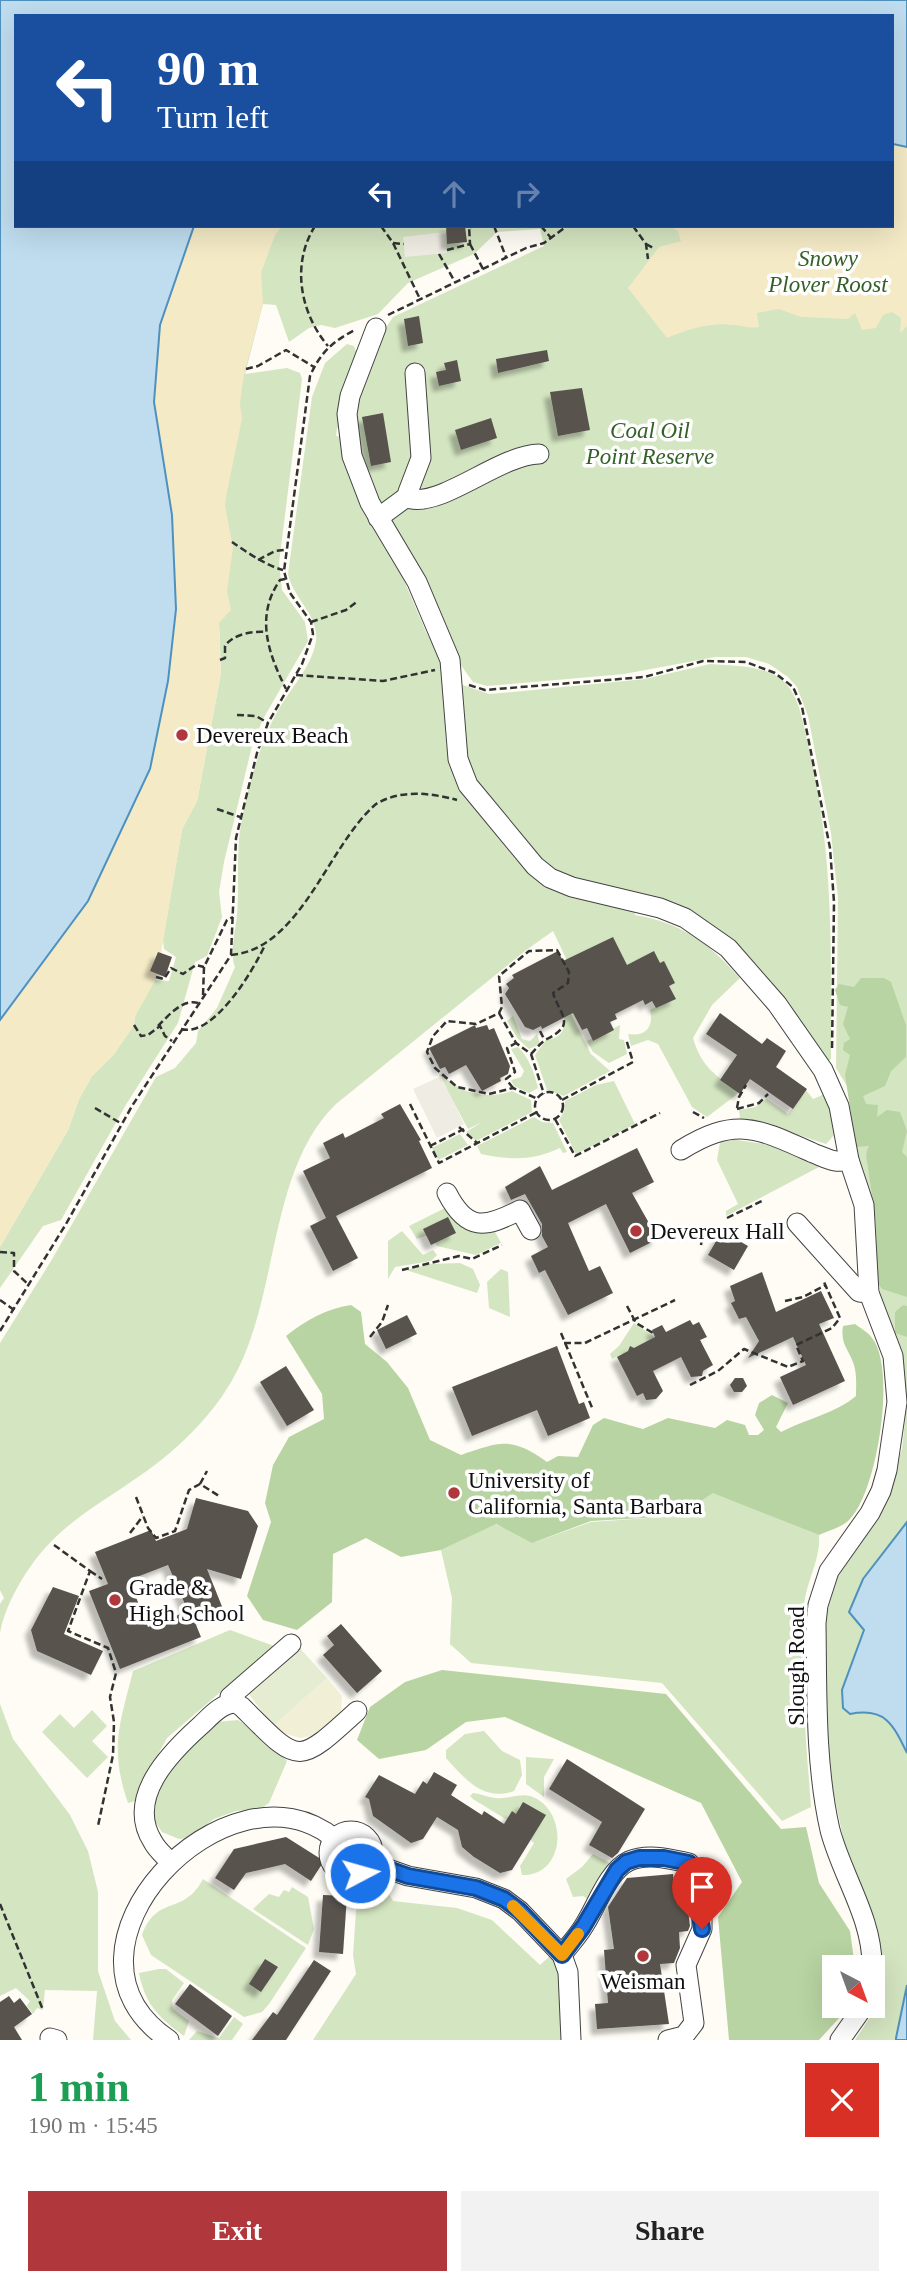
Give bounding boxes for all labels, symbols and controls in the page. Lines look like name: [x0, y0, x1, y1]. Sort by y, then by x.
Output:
text: 90 m: [157, 41, 259, 96]
icon: left: [42, 42, 133, 133]
text: Turn left: [157, 99, 269, 135]
icon: left: [362, 175, 400, 213]
icon: ahead: [435, 175, 473, 213]
icon: right: [508, 175, 546, 213]
park label: Snowy Plover Roost: [767, 246, 888, 297]
park label: Coal Oil Point Reserve: [585, 418, 714, 469]
place label: Devereux Beach: [196, 723, 349, 748]
marker: Devereux Beach: [174, 727, 190, 743]
place label: Devereux Hall: [650, 1219, 785, 1244]
marker: Devereux Hall: [628, 1223, 644, 1239]
place label: University of California, Santa Barbara: [468, 1468, 702, 1519]
marker: University of California, Santa Barbara: [446, 1485, 462, 1501]
place label: Grade & High School: [129, 1575, 245, 1626]
marker: Grade & High School: [107, 1592, 123, 1608]
street label: Slough Road: [784, 1606, 809, 1726]
position arrow: [323, 1836, 397, 1910]
pin: [672, 1857, 732, 1929]
icon: arrive: [683, 1868, 721, 1906]
marker: Weisman: [635, 1948, 651, 1964]
north arrow: [822, 1955, 886, 2018]
map controls: [822, 1955, 885, 2018]
place label: Weisman: [600, 1969, 686, 1994]
button: close: [805, 2063, 879, 2137]
text: 1 min: [28, 2064, 130, 2110]
text: 190 m · 15:45: [28, 2113, 158, 2138]
button: Exit: [28, 2191, 447, 2271]
button: Share: [461, 2191, 879, 2271]

